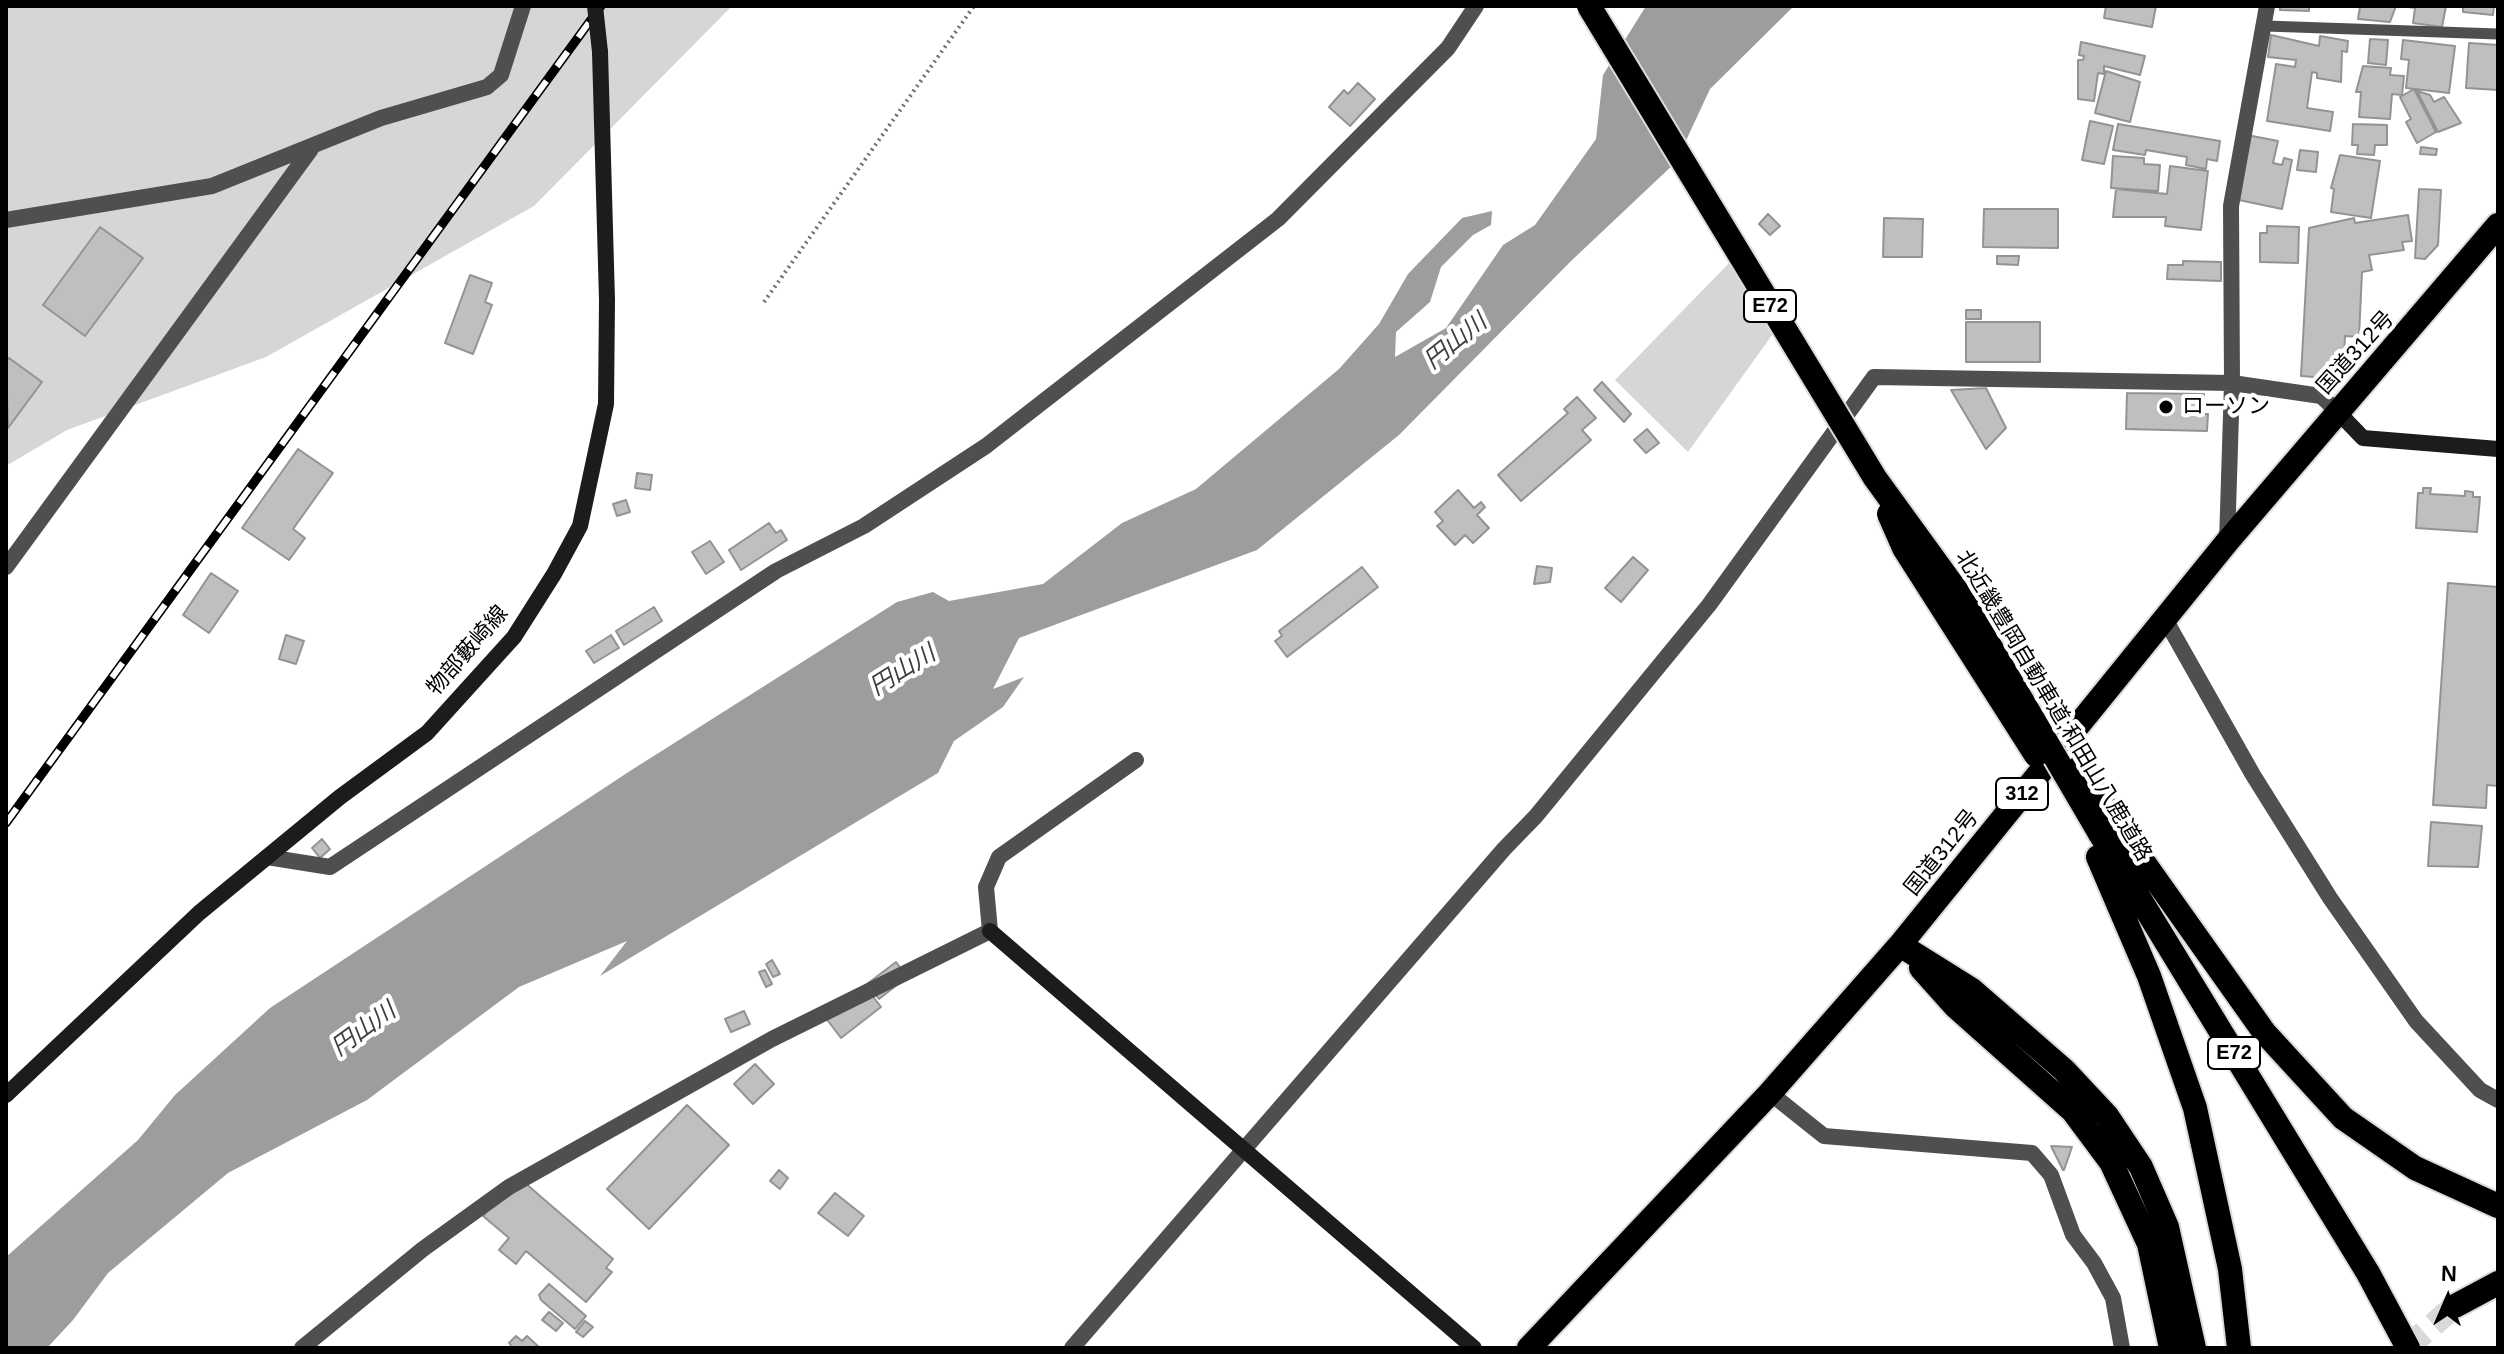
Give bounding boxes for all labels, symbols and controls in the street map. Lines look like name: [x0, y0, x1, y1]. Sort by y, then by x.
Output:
road number: E72: [1744, 290, 1796, 322]
street label: 国道312号: [2312, 306, 2400, 400]
water label: 円山川: [1419, 308, 1493, 376]
place label: ローソン: [2182, 394, 2270, 420]
marker: ローソン: [2157, 398, 2175, 416]
street label: 北近畿豊岡自動車道;和田山八鹿道路: [1949, 546, 2157, 866]
street label: 物部藪崎線: [422, 601, 514, 701]
water label: 円山川: [865, 640, 941, 702]
road number: 312: [1996, 778, 2048, 810]
street label: 国道312号: [1899, 805, 1985, 901]
water label: 円山川: [326, 997, 402, 1063]
road number: E72: [2208, 1037, 2260, 1069]
north arrow: [2408, 1258, 2488, 1338]
text: N: [2440, 1261, 2457, 1286]

